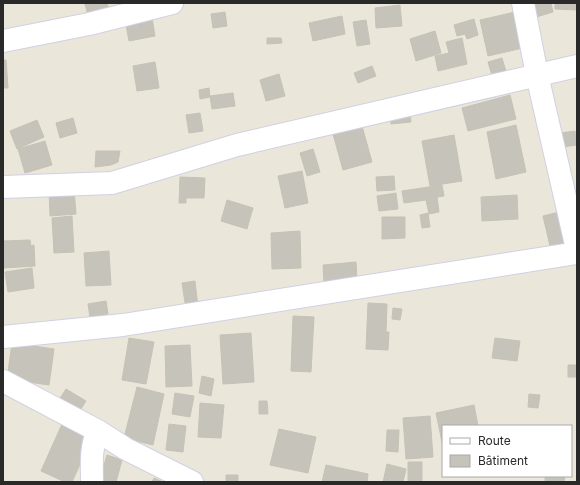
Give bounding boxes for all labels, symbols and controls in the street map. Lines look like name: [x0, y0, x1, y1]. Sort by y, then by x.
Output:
legend: [442, 425, 572, 477]
text: Route: [478, 433, 511, 448]
text: Bâtiment: [478, 453, 528, 468]

